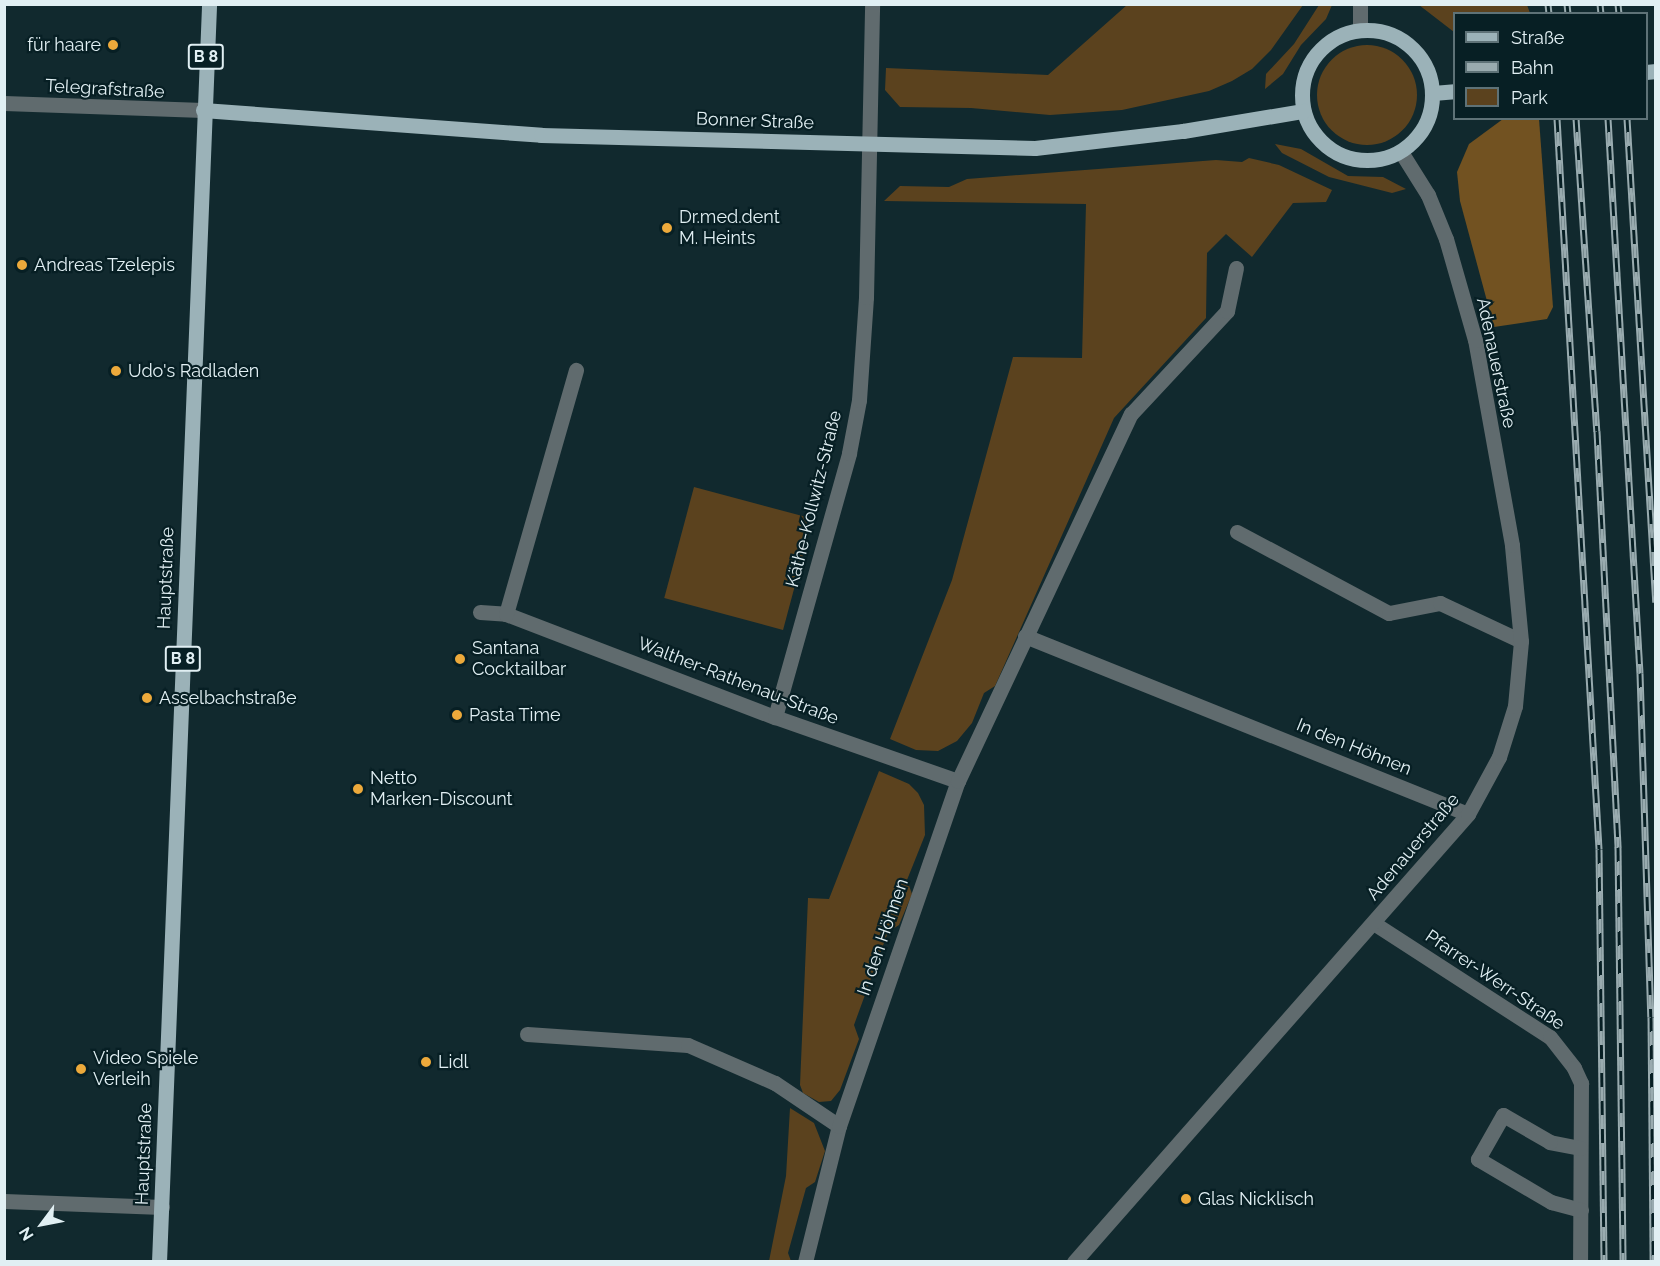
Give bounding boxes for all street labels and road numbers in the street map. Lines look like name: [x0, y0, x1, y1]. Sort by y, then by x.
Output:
road number: B 8: [186, 44, 226, 70]
street label: Telegrafstraße: [45, 75, 165, 103]
street label: Bonner Straße: [695, 108, 815, 134]
street label: Adenauerstraße: [1472, 296, 1520, 430]
street label: Käthe-Kollwitz-Straße: [782, 408, 846, 590]
street label: Hauptstraße: [153, 527, 179, 629]
street label: Walther-Rathenau-Straße: [635, 633, 841, 729]
road number: B 8: [164, 646, 202, 672]
street label: In den Höhnen: [1293, 714, 1415, 780]
street label: Adenauerstraße: [1362, 789, 1464, 905]
street label: In den Höhnen: [853, 876, 913, 998]
street label: Pfarrer-Werr-Straße: [1421, 925, 1569, 1035]
street label: Hauptstraße: [131, 1103, 157, 1205]

